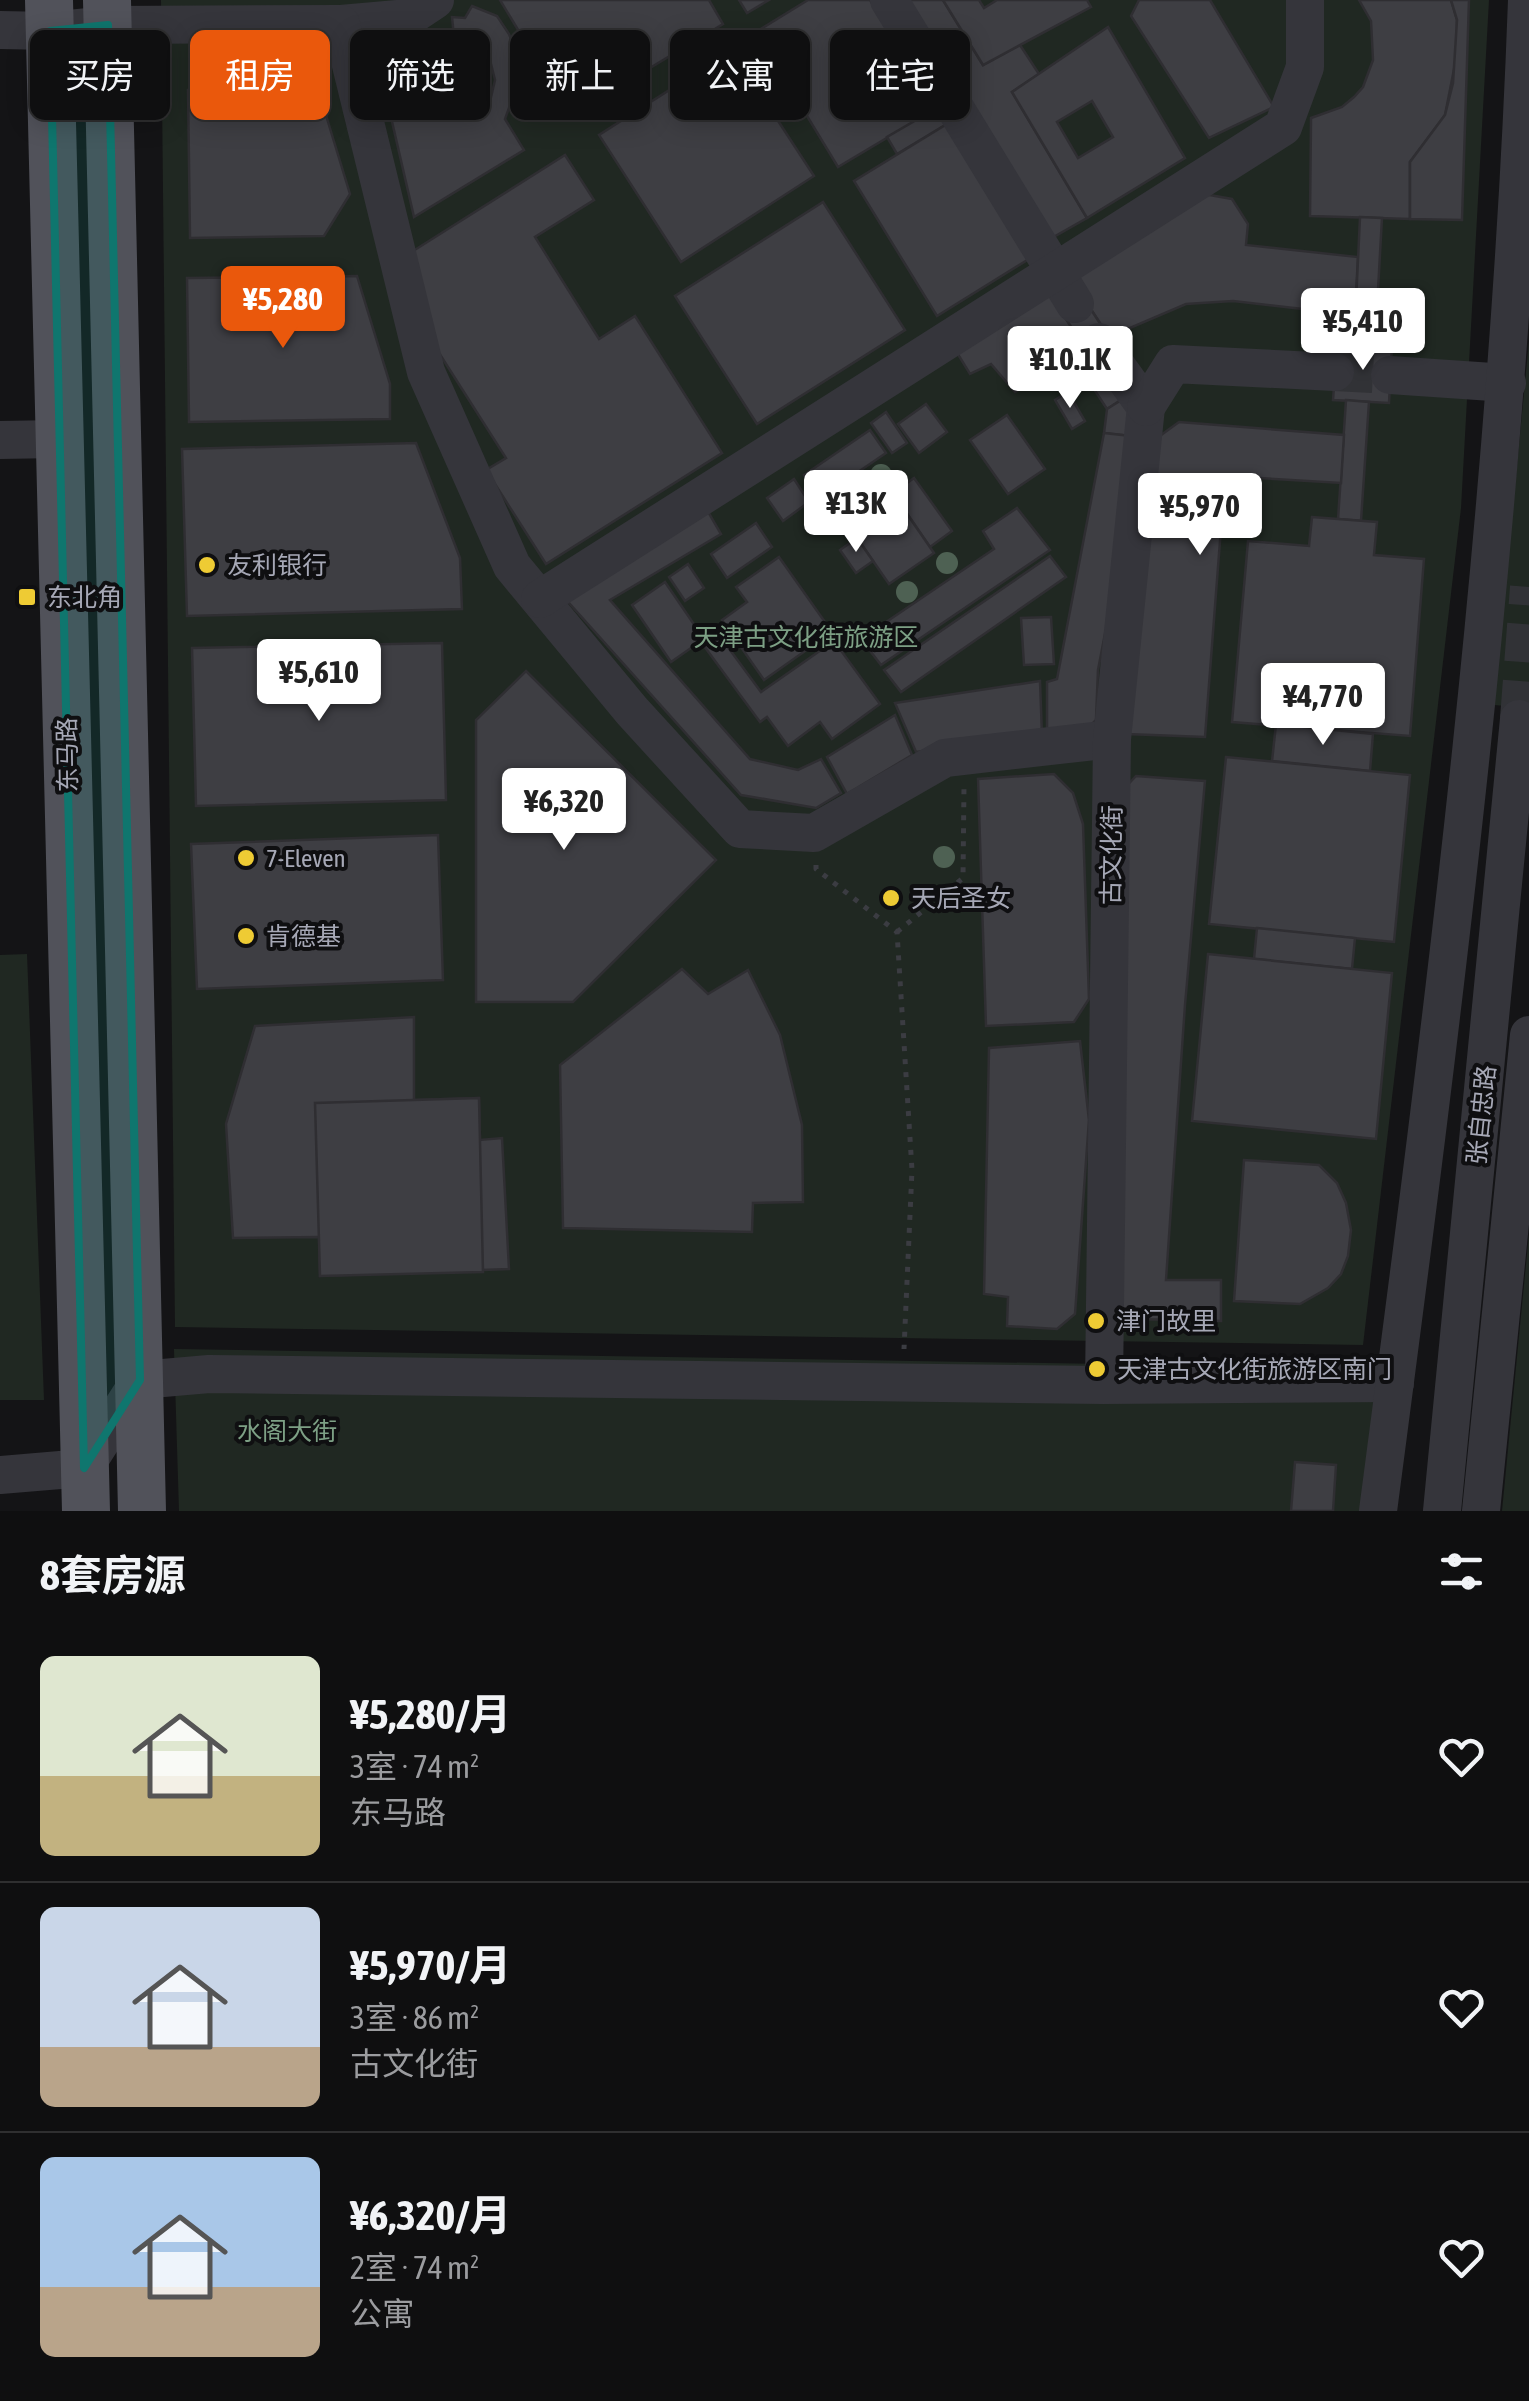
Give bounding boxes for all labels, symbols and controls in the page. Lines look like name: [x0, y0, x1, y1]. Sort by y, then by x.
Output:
chip: 买房: [30, 30, 170, 120]
chip: 租房: [190, 30, 330, 120]
chip: 筛选: [350, 30, 490, 120]
chip: 新上: [510, 30, 650, 120]
chip: 公寓: [670, 30, 810, 120]
chip: 住宅: [830, 30, 970, 120]
pin: ¥5,280: [202, 266, 364, 351]
text: ¥5,280: [243, 280, 323, 317]
pin: ¥5,410: [1282, 288, 1444, 373]
text: ¥5,410: [1323, 302, 1403, 339]
pin: ¥10.1K: [989, 326, 1151, 411]
text: ¥10.1K: [1030, 340, 1110, 377]
pin: ¥13K: [797, 470, 915, 555]
pin: ¥5,970: [1119, 473, 1281, 558]
text: ¥13K: [826, 484, 886, 521]
text: ¥5,970: [1160, 487, 1240, 524]
place label: 友利银行: [227, 551, 327, 579]
marker: 友利银行: [196, 554, 218, 576]
place label: 东北角: [47, 583, 122, 611]
marker: 东北角: [16, 586, 38, 608]
park label: 天津古文化街旅游区: [693, 623, 919, 651]
pin: ¥5,610: [238, 639, 400, 724]
text: ¥5,610: [279, 653, 359, 690]
pin: ¥4,770: [1242, 663, 1404, 748]
text: ¥4,770: [1283, 677, 1363, 714]
street label: 东马路: [52, 717, 82, 793]
pin: ¥6,320: [483, 768, 645, 853]
text: ¥6,320: [524, 782, 604, 819]
street label: 古文化街: [1096, 805, 1126, 905]
place label: 7-Eleven: [266, 844, 346, 872]
marker: 7-Eleven: [235, 847, 257, 869]
place label: 天后圣女: [911, 884, 1011, 912]
marker: 天后圣女: [880, 887, 902, 909]
place label: 肯德基: [266, 922, 341, 950]
marker: 肯德基: [235, 925, 257, 947]
street label: 张自忠路: [1462, 1064, 1500, 1166]
place label: 津门故里: [1116, 1307, 1216, 1335]
marker: 津门故里: [1085, 1310, 1107, 1332]
place label: 天津古文化街旅游区南门: [1117, 1355, 1392, 1383]
marker: 天津古文化街旅游区南门: [1086, 1358, 1108, 1380]
park label: 水阁大街: [237, 1417, 337, 1445]
icon: filters: [1434, 1544, 1489, 1599]
text: 8套房源: [40, 1551, 186, 1599]
text: ¥5,280/月: [350, 1690, 511, 1738]
icon: home: [120, 1696, 240, 1816]
icon: heart: [1434, 1729, 1489, 1784]
text: 3室 · 74 m²: [350, 1748, 479, 1785]
text: 东马路: [350, 1794, 446, 1831]
text: ¥5,970/月: [350, 1941, 511, 1989]
icon: home: [120, 1947, 240, 2067]
icon: heart: [1434, 1980, 1489, 2035]
text: 3室 · 86 m²: [350, 1999, 479, 2036]
text: 古文化街: [350, 2045, 478, 2082]
text: ¥6,320/月: [350, 2191, 511, 2239]
icon: home: [120, 2197, 240, 2317]
icon: heart: [1434, 2230, 1489, 2285]
text: 2室 · 74 m²: [350, 2249, 479, 2286]
text: 公寓: [350, 2295, 414, 2332]

